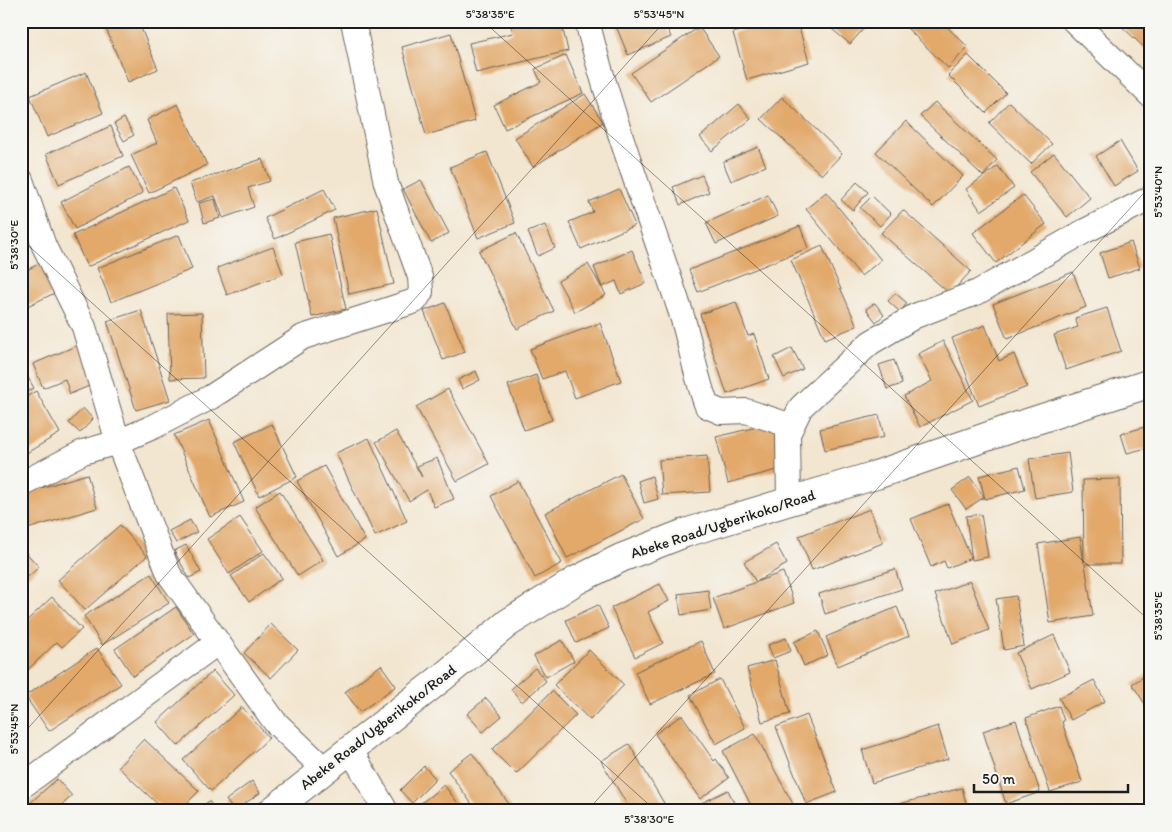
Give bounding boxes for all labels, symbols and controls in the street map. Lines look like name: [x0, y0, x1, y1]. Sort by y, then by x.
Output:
text: 5°38'35"E: [465, 7, 515, 21]
text: 5°53'45"N: [634, 7, 684, 21]
text: 5°53'40"N: [1151, 166, 1165, 218]
text: 5°38'30"E: [7, 220, 21, 270]
street label: Abeke Road/Ugberikoko/Road: [628, 485, 818, 562]
text: 5°38'35"E: [1151, 591, 1165, 641]
street label: Abeke Road/Ugberikoko/Road: [296, 660, 460, 794]
text: 5°53'45"N: [7, 704, 21, 754]
scale bar: [974, 762, 1128, 794]
text: 50 m: [982, 770, 1015, 788]
text: 5°38'30"E: [624, 812, 674, 826]

